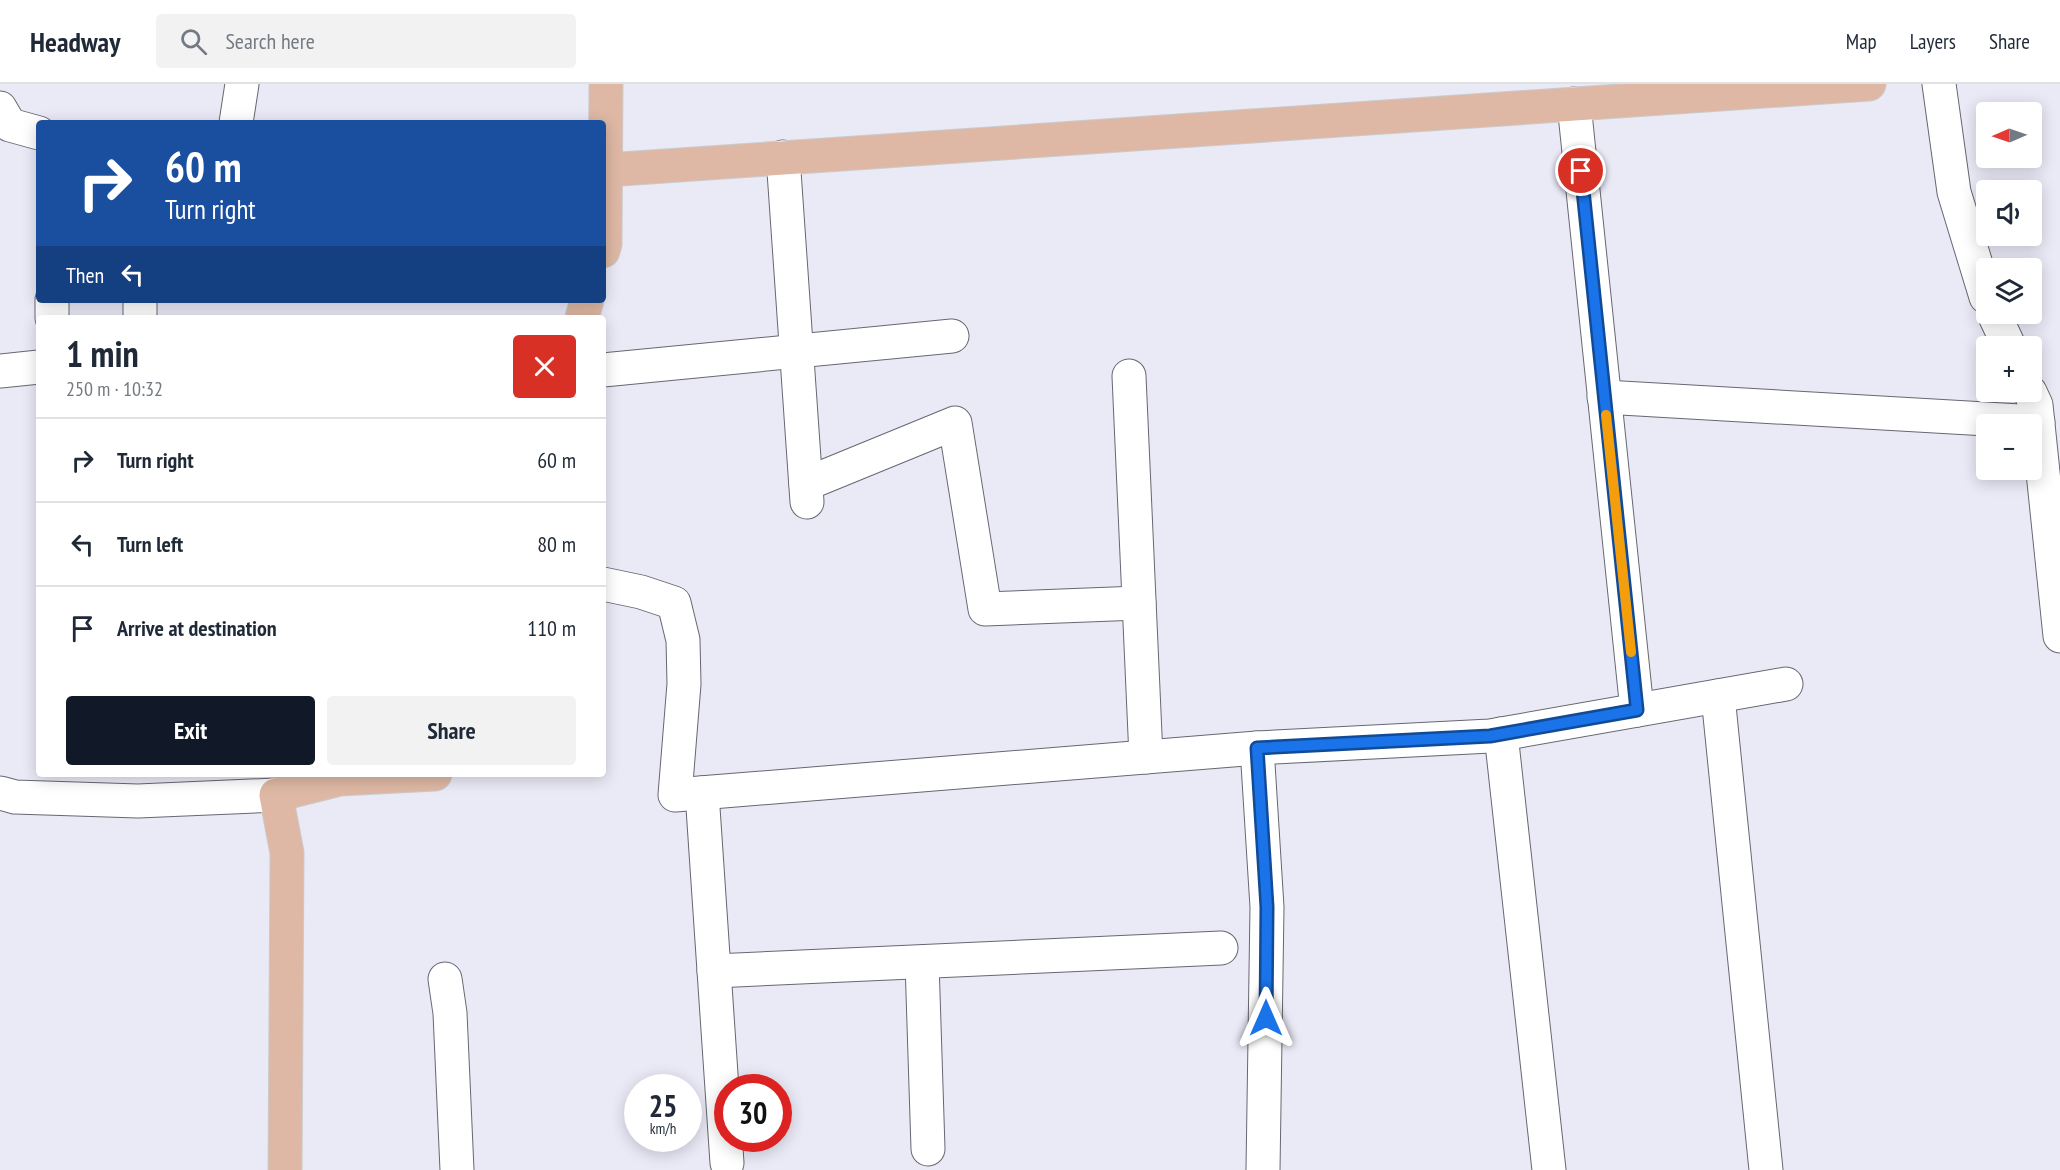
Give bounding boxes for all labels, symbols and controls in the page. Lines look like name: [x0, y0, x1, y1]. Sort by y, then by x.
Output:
search box: [156, 14, 576, 68]
text: Headway: [30, 23, 120, 60]
icon: search: [177, 25, 210, 58]
text: Search here: [225, 27, 315, 55]
text: Map: [1846, 28, 1877, 55]
text: Layers: [1910, 28, 1956, 55]
text: Share: [1989, 28, 2030, 55]
north arrow: [1976, 102, 2042, 168]
map controls: [1976, 102, 2042, 480]
text: 60 m: [165, 139, 242, 194]
icon: right: [66, 144, 144, 222]
pin: [1555, 145, 1606, 196]
icon: arrive: [1564, 154, 1597, 187]
button: sound: [1976, 180, 2042, 246]
text: Turn right: [165, 192, 256, 226]
icon: left: [116, 258, 149, 291]
button: layers: [1976, 258, 2042, 324]
text: Then: [66, 261, 104, 289]
text: 1 min: [66, 330, 139, 377]
button: close: [513, 335, 576, 398]
button: +: [1976, 336, 2042, 402]
text: 250 m · 10:32: [66, 376, 163, 402]
button: −: [1976, 414, 2042, 480]
icon: right: [66, 444, 99, 477]
text: Turn right: [117, 446, 194, 474]
text: 60 m: [537, 446, 576, 474]
icon: left: [66, 528, 99, 561]
text: Turn left: [117, 530, 183, 558]
text: 80 m: [537, 530, 576, 558]
icon: arrive: [66, 612, 99, 645]
text: Arrive at destination: [117, 614, 277, 642]
text: 110 m: [527, 614, 576, 642]
button: Exit: [66, 696, 315, 765]
button: Share: [327, 696, 576, 765]
position arrow: [1234, 986, 1298, 1050]
speed limit sign: 30: [714, 1074, 792, 1152]
text: 25: [649, 1086, 677, 1125]
text: km/h: [650, 1119, 676, 1138]

